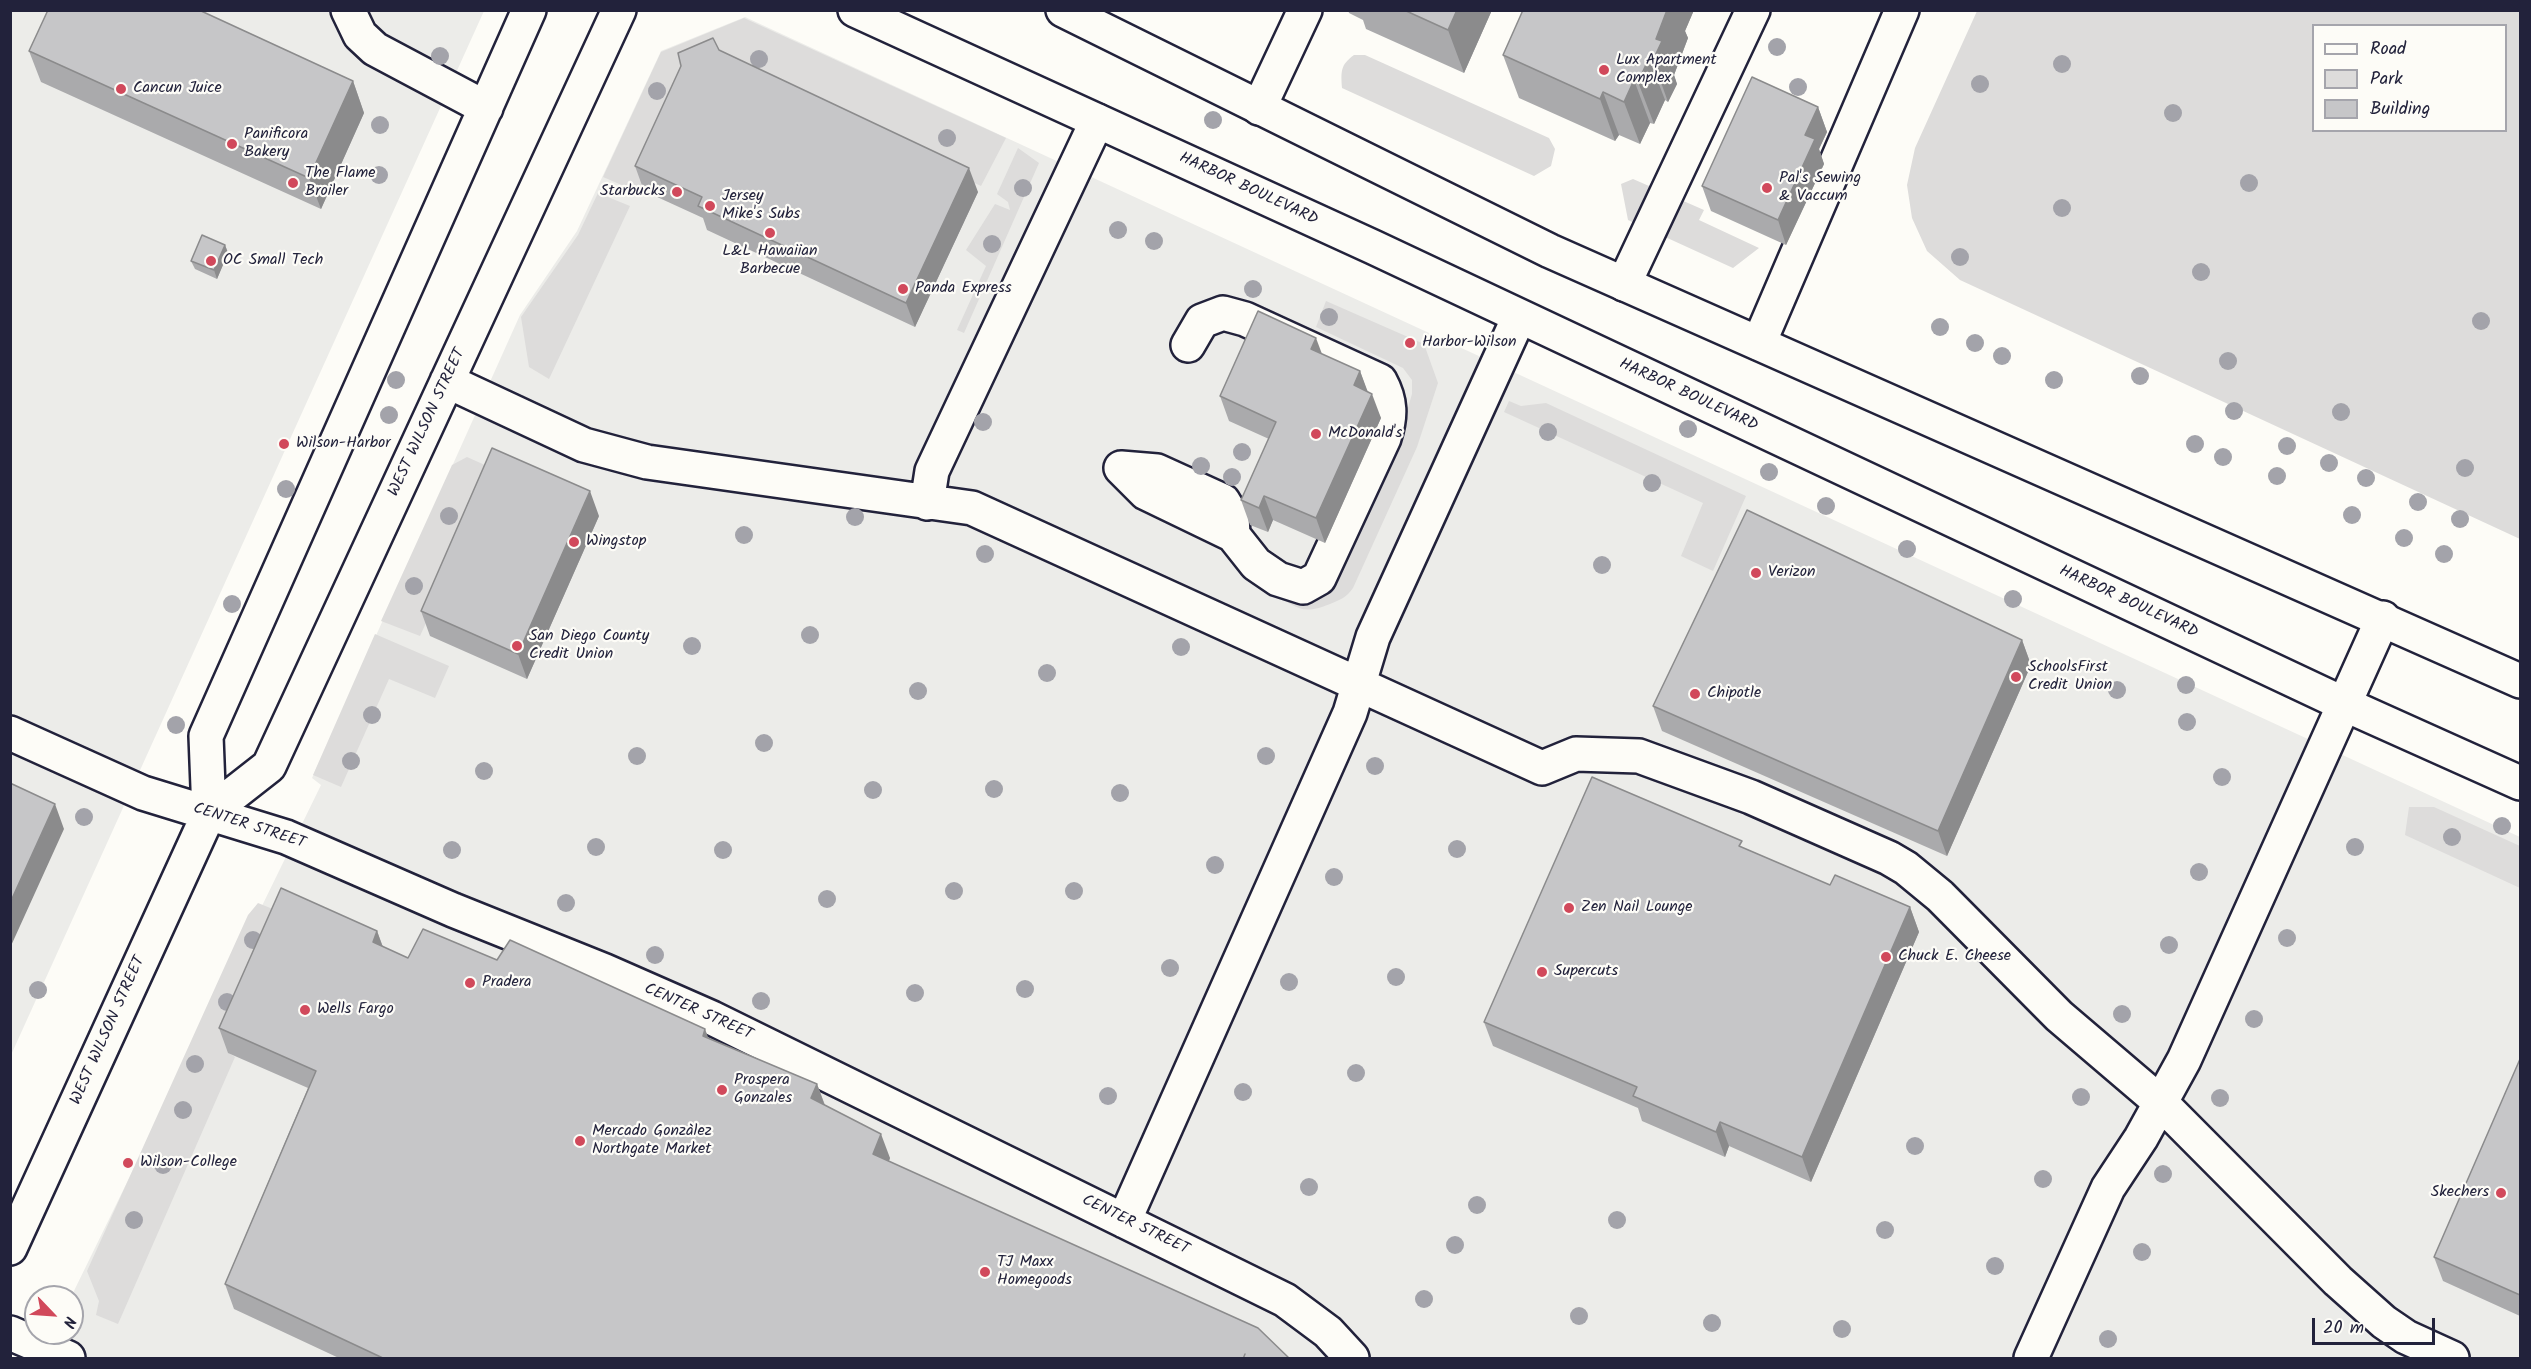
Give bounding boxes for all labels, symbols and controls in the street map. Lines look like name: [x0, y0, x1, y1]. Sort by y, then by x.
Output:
legend: [2312, 24, 2507, 132]
text: Road: [2370, 35, 2406, 64]
place label: Lux Apartment Complex: [1616, 51, 1717, 89]
marker: Lux Apartment Complex: [1597, 63, 1611, 77]
text: Park: [2370, 65, 2403, 94]
place label: Cancun Juice: [133, 79, 222, 99]
marker: Cancun Juice: [114, 82, 128, 96]
text: Building: [2370, 95, 2430, 124]
place label: Panificora Bakery: [244, 125, 308, 163]
marker: Panificora Bakery: [225, 137, 239, 151]
street label: HARBOR BOULEVARD: [1175, 149, 1321, 231]
place label: The Flame Broiler: [305, 164, 375, 202]
place label: Pal's Sewing & Vaccum: [1779, 169, 1861, 207]
marker: The Flame Broiler: [286, 176, 300, 190]
marker: Pal's Sewing & Vaccum: [1760, 181, 1774, 195]
place label: Starbucks: [600, 182, 665, 202]
marker: Starbucks: [670, 185, 684, 199]
place label: Jersey Mike's Subs: [722, 187, 800, 225]
marker: Jersey Mike's Subs: [703, 199, 717, 213]
marker: L&L Hawaiian Barbecue: [763, 226, 777, 240]
place label: L&L Hawaiian Barbecue: [722, 242, 818, 280]
place label: OC Small Tech: [223, 251, 323, 271]
marker: OC Small Tech: [204, 254, 218, 268]
place label: Panda Express: [915, 279, 1012, 299]
marker: Panda Express: [896, 282, 910, 296]
place label: Harbor-Wilson: [1422, 333, 1517, 353]
marker: Harbor-Wilson: [1403, 336, 1417, 350]
street label: WEST WILSON STREET: [385, 346, 471, 500]
street label: HARBOR BOULEVARD: [1615, 355, 1761, 437]
place label: McDonald's: [1328, 424, 1402, 444]
marker: McDonald's: [1309, 427, 1323, 441]
place label: Wilson-Harbor: [296, 434, 391, 454]
marker: Wilson-Harbor: [277, 437, 291, 451]
place label: Wingstop: [586, 532, 646, 552]
marker: Wingstop: [567, 535, 581, 549]
street label: HARBOR BOULEVARD: [2055, 562, 2201, 644]
place label: Verizon: [1768, 563, 1816, 583]
marker: Verizon: [1749, 566, 1763, 580]
place label: San Diego County Credit Union: [529, 627, 649, 665]
marker: San Diego County Credit Union: [510, 639, 524, 653]
place label: SchoolsFirst Credit Union: [2028, 658, 2112, 696]
marker: SchoolsFirst Credit Union: [2009, 670, 2023, 684]
place label: Chipotle: [1707, 684, 1761, 704]
marker: Chipotle: [1688, 687, 1702, 701]
street label: CENTER STREET: [190, 800, 308, 854]
place label: Zen Nail Lounge: [1581, 898, 1693, 918]
marker: Zen Nail Lounge: [1562, 901, 1576, 915]
place label: Chuck E. Cheese: [1898, 947, 2011, 967]
marker: Chuck E. Cheese: [1879, 950, 1893, 964]
street label: WEST WILSON STREET: [68, 954, 150, 1108]
place label: Supercuts: [1554, 962, 1618, 982]
marker: Supercuts: [1535, 965, 1549, 979]
place label: Pradera: [482, 973, 531, 993]
marker: Pradera: [463, 976, 477, 990]
street label: CENTER STREET: [641, 980, 755, 1046]
place label: Wells Fargo: [317, 1000, 394, 1020]
marker: Wells Fargo: [298, 1003, 312, 1017]
place label: Prospera Gonzales: [734, 1071, 792, 1109]
marker: Prospera Gonzales: [715, 1083, 729, 1097]
place label: Mercado Gonzàlez Northgate Market: [592, 1122, 712, 1160]
marker: Mercado Gonzàlez Northgate Market: [573, 1134, 587, 1148]
place label: Wilson-College: [140, 1153, 237, 1173]
marker: Wilson-College: [121, 1156, 135, 1170]
place label: Skechers: [2431, 1183, 2489, 1203]
marker: Skechers: [2494, 1186, 2508, 1200]
street label: CENTER STREET: [1078, 1192, 1192, 1260]
place label: TJ Maxx Homegoods: [997, 1253, 1072, 1291]
marker: TJ Maxx Homegoods: [978, 1265, 992, 1279]
north arrow: [24, 1285, 84, 1345]
scale bar: [2315, 1306, 2438, 1344]
text: N: [55, 1312, 82, 1332]
text: 20 m: [2323, 1314, 2364, 1343]

